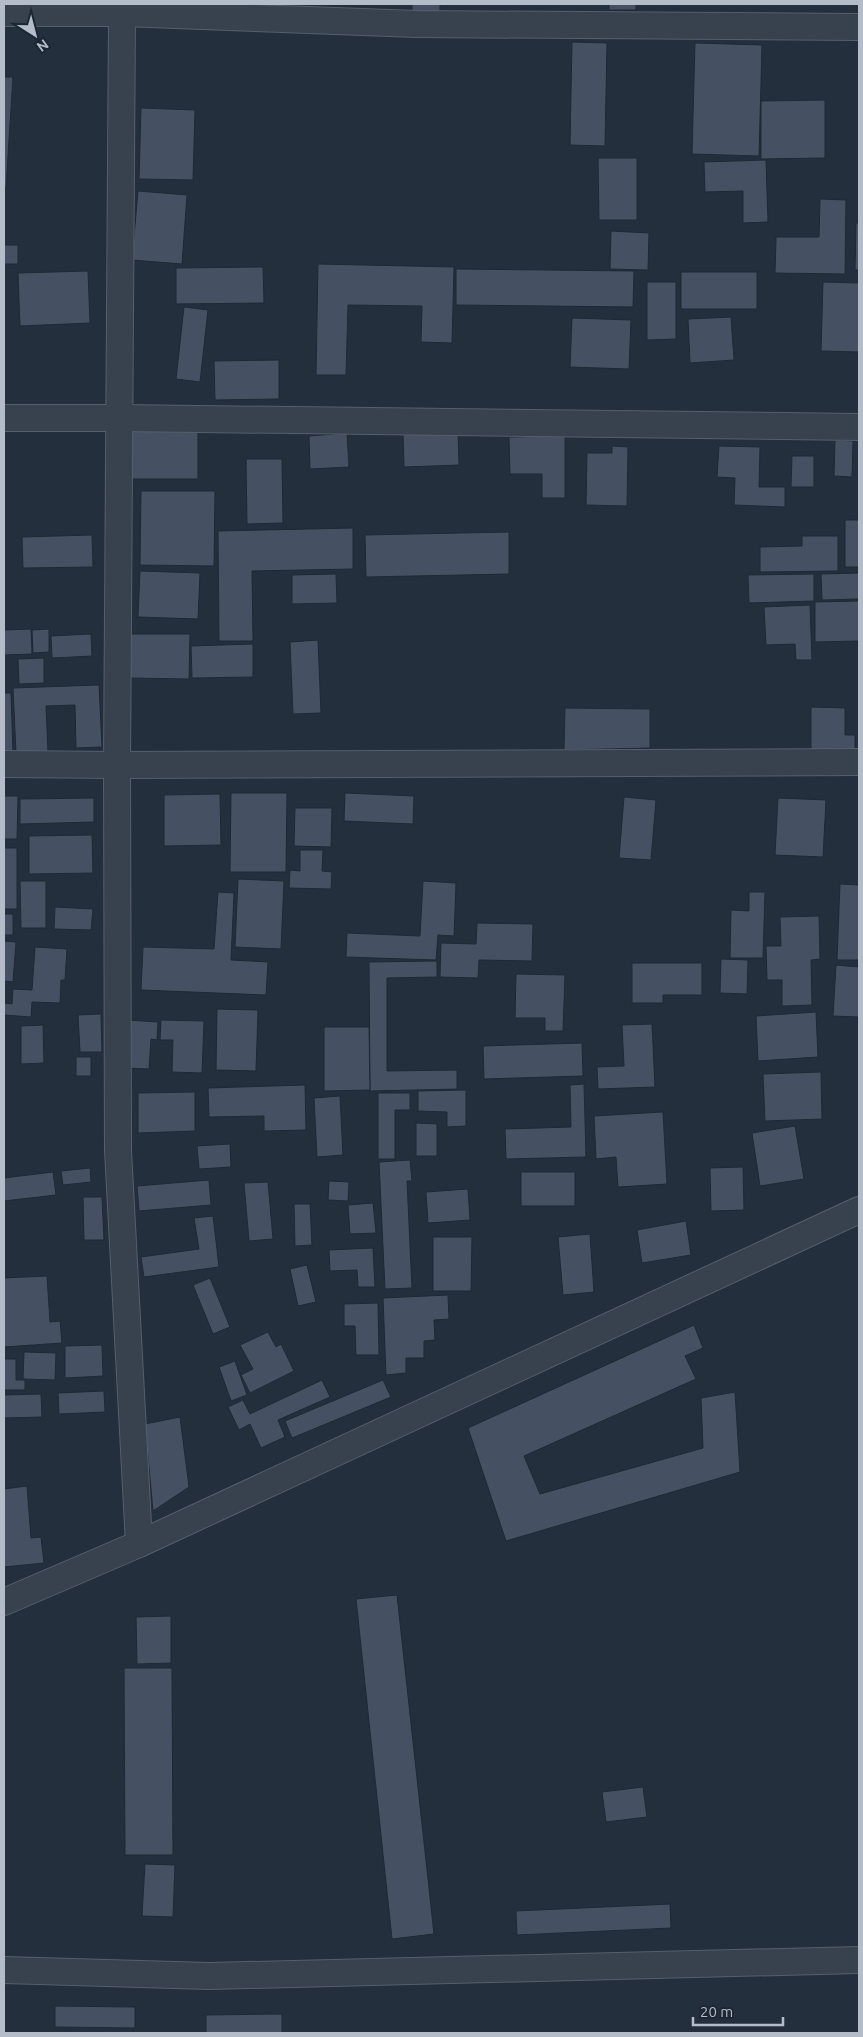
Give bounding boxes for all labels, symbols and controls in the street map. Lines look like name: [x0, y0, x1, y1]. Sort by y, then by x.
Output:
north arrow: [10, 10, 60, 60]
text: N: [34, 36, 52, 55]
scale bar: [693, 1994, 783, 2026]
text: 20 m: [700, 2003, 733, 2020]

